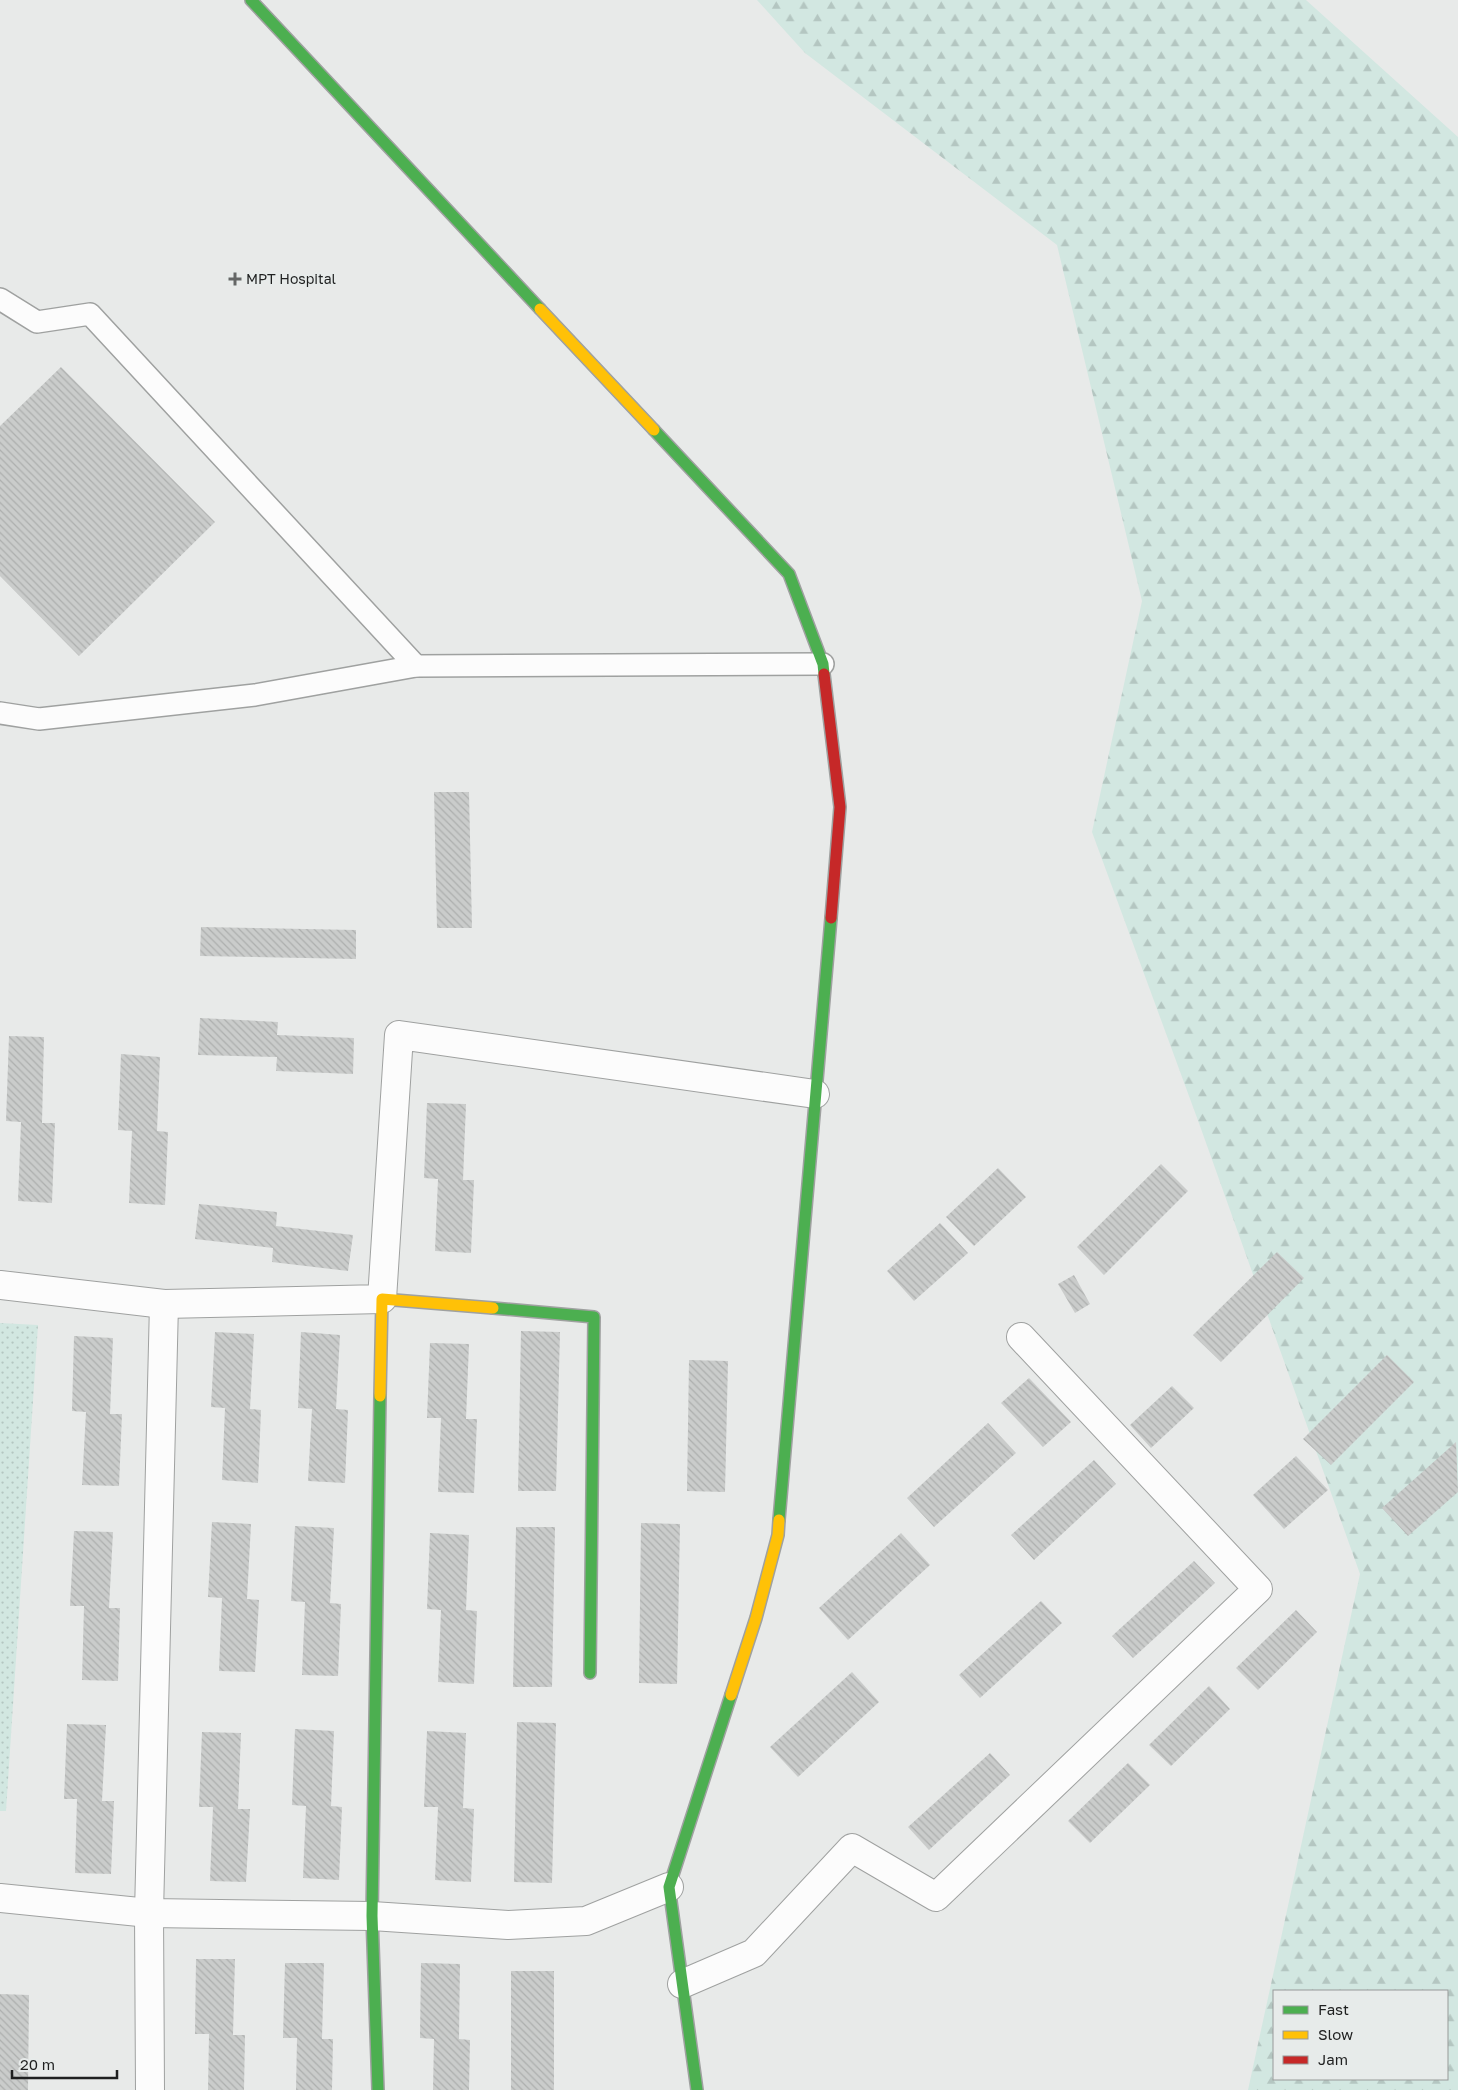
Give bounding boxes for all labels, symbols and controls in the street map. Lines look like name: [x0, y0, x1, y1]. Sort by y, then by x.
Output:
place label: MPT Hospital: [246, 270, 336, 287]
marker: MPT Hospital: [228, 272, 242, 286]
legend: [1273, 1990, 1448, 2080]
text: Fast: [1318, 2000, 1349, 2018]
text: Slow: [1318, 2025, 1353, 2043]
scale bar: [12, 2048, 118, 2080]
text: Jam: [1318, 2050, 1348, 2068]
text: 20 m: [20, 2055, 55, 2073]

